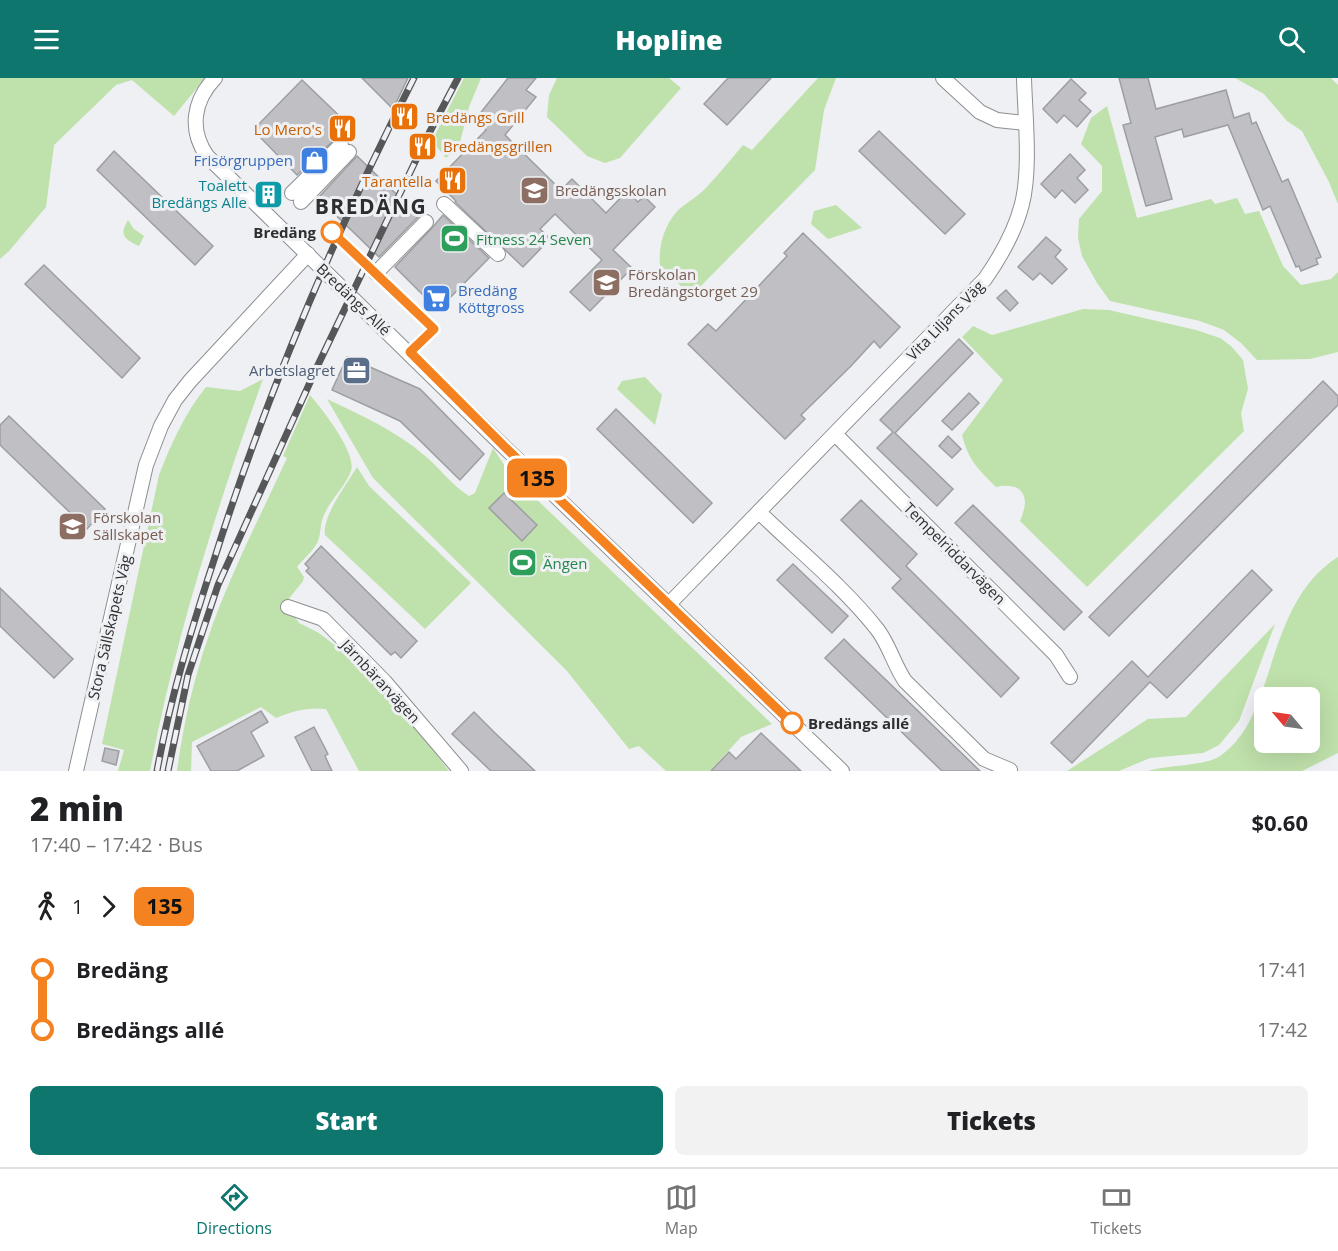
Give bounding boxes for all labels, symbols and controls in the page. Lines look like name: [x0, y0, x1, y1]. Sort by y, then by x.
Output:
text: Hopline: [615, 21, 723, 58]
icon: menu: [30, 23, 63, 56]
icon: search: [1275, 23, 1308, 56]
restaurant icon: Bredängs Grill: [389, 101, 421, 133]
place label: Bredängs Grill: [426, 107, 525, 127]
restaurant icon: Lo Mero's: [327, 113, 359, 145]
place label: Lo Mero's: [254, 119, 322, 139]
restaurant icon: Bredängsgrillen: [406, 130, 438, 162]
place label: Bredängsgrillen: [443, 136, 553, 156]
shop icon: Frisörgruppen: [298, 144, 330, 176]
place label: Frisörgruppen: [194, 150, 293, 170]
restaurant icon: Tarantella: [437, 165, 469, 197]
place label: Tarantella: [362, 171, 432, 191]
school or university icon: Bredängsskolan: [518, 174, 550, 206]
place label: Toalett Bredängs Alle: [151, 175, 247, 212]
building icon: Toalett Bredängs Alle: [252, 178, 284, 210]
place label: Bredängsskolan: [555, 180, 667, 200]
district label: BREDÄNG: [315, 192, 427, 220]
marker: Bredäng: [321, 221, 343, 243]
place label: Bredäng: [253, 222, 317, 242]
sports icon: Fitness 24 Seven: [439, 223, 471, 255]
place label: Fitness 24 Seven: [476, 229, 592, 249]
street label: Bredängs Allé: [313, 259, 395, 339]
place label: Förskolan Bredängstorget 29: [628, 264, 758, 301]
school or university icon: Förskolan Bredängstorget 29: [591, 267, 623, 299]
street label: Vita Liljans Väg: [902, 276, 988, 364]
place label: Bredäng Köttgross: [458, 280, 525, 317]
supermarket icon: Bredäng Köttgross: [421, 283, 453, 315]
office icon: Arbetslagret: [340, 354, 372, 386]
place label: Arbetslagret: [249, 360, 335, 380]
line badge: 135: [502, 458, 572, 498]
text: 135: [519, 464, 555, 492]
street label: Tempelriddarvägen: [900, 498, 1010, 608]
place label: Förskolan Sällskapet: [93, 507, 163, 544]
school or university icon: Förskolan Sällskapet: [56, 510, 88, 542]
sports icon: Ängen: [506, 547, 538, 579]
street label: Stora Sällskapets Väg: [83, 553, 135, 701]
place label: Ängen: [543, 553, 587, 573]
street label: Järnbärarvägen: [336, 633, 425, 727]
north arrow: [1254, 687, 1320, 753]
map controls: [1254, 687, 1320, 753]
marker: Bredängs allé: [781, 712, 803, 734]
place label: Bredängs allé: [808, 713, 909, 733]
text: 2 min: [30, 786, 124, 831]
text: $0.60: [1251, 807, 1308, 837]
text: 17:40 – 17:42 · Bus: [30, 831, 203, 858]
icon: walk: [30, 890, 63, 923]
icon: forward: [92, 890, 125, 923]
text: 135: [146, 892, 182, 920]
text: 1: [72, 893, 83, 920]
text: Bredäng: [76, 954, 168, 984]
text: 17:41: [1257, 956, 1308, 983]
text: Bredängs allé: [76, 1014, 224, 1044]
text: 17:42: [1257, 1016, 1308, 1043]
button: Start: [30, 1086, 663, 1155]
button: Tickets: [675, 1086, 1308, 1155]
tab: Directions: [196, 1181, 272, 1239]
tab: Map: [665, 1181, 698, 1239]
tab: Tickets: [1090, 1181, 1142, 1239]

